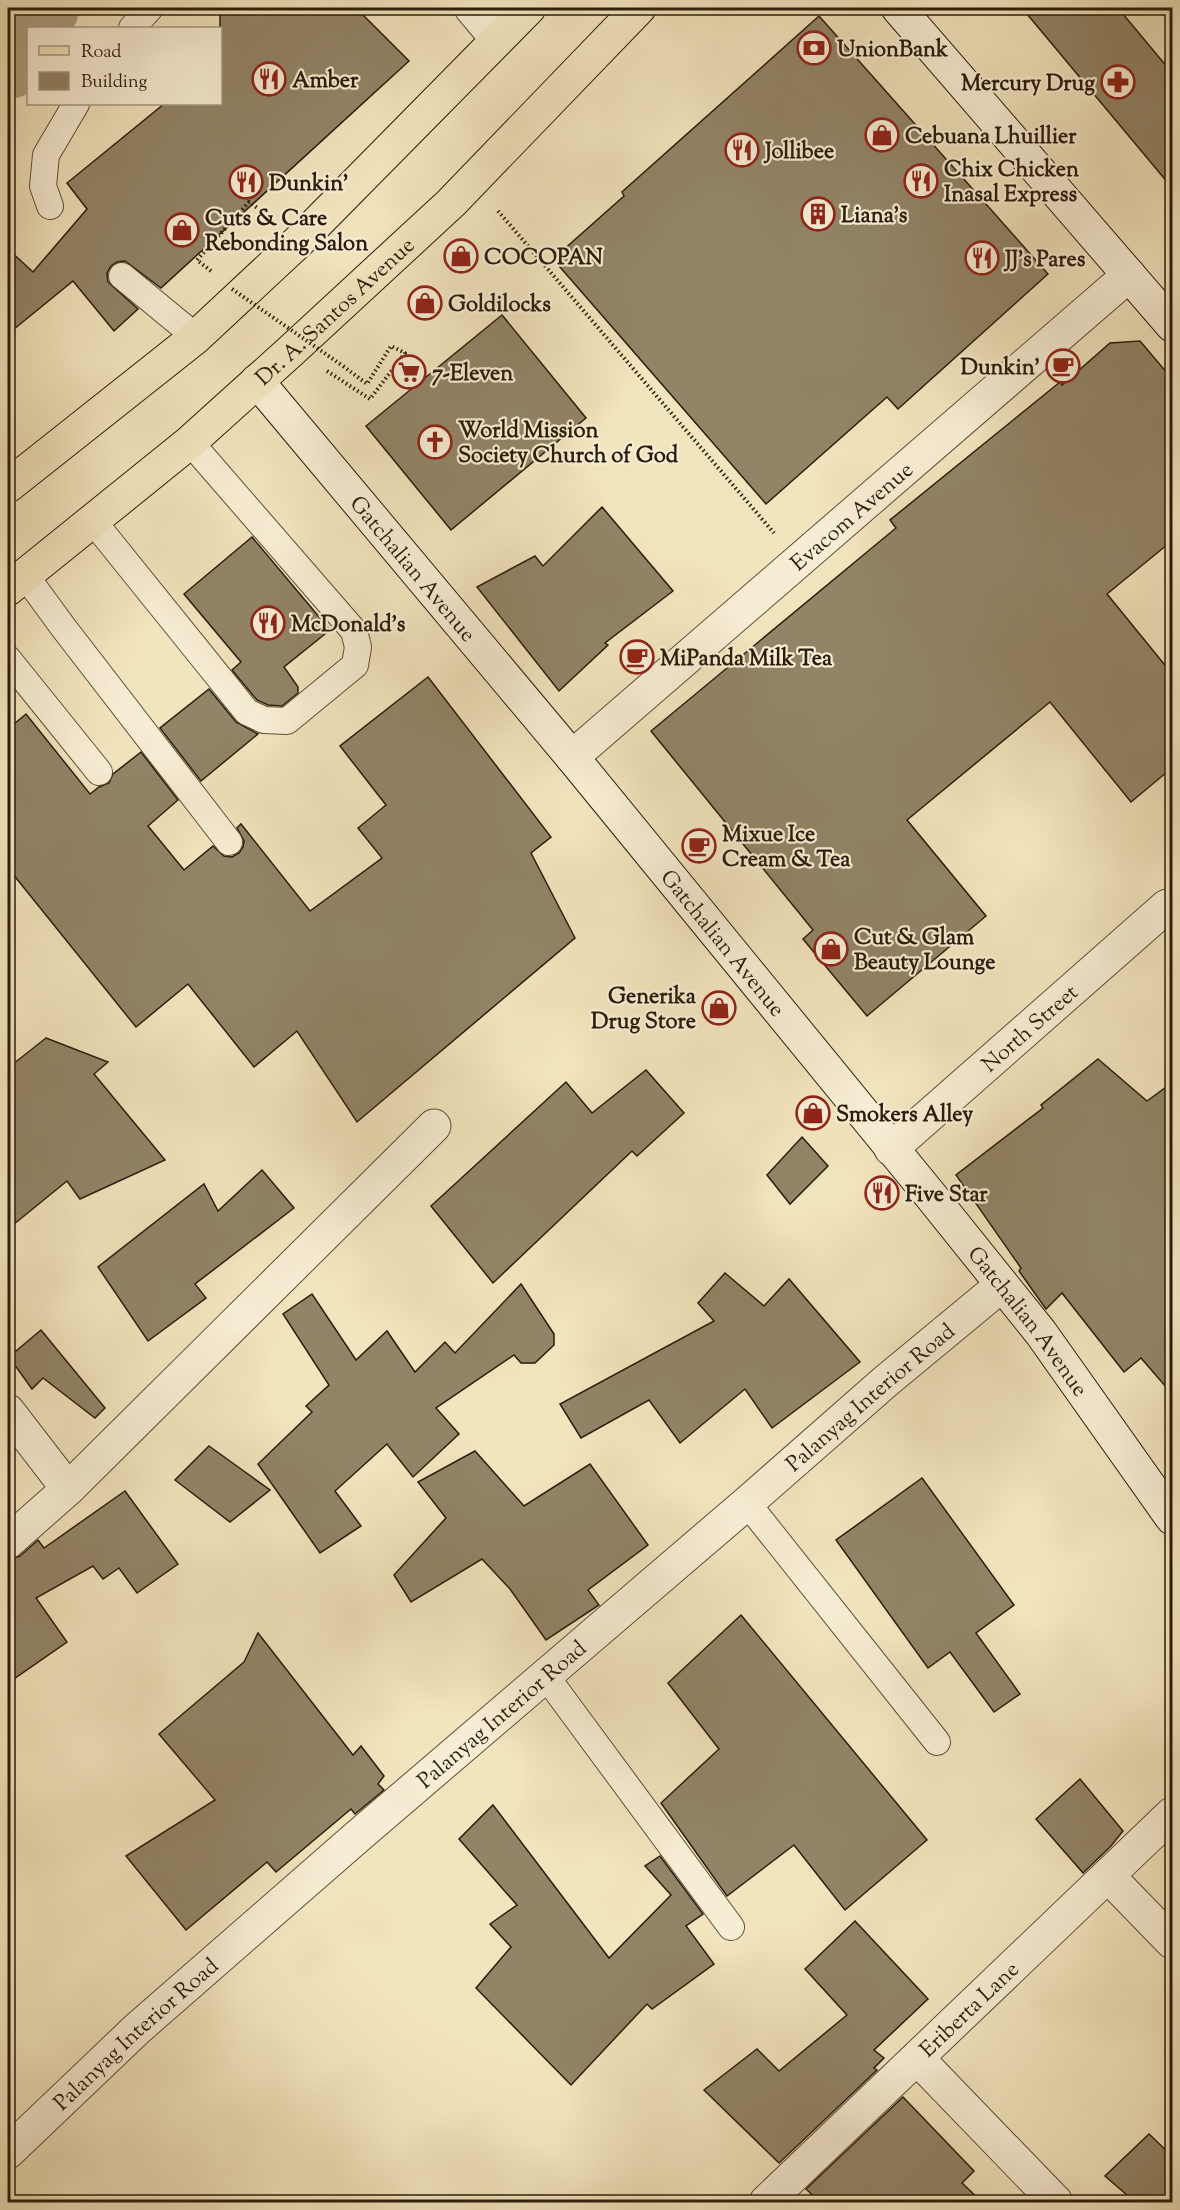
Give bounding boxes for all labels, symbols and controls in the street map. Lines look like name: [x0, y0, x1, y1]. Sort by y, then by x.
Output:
legend: [27, 27, 222, 105]
bank icon: UnionBank: [796, 30, 832, 66]
place label: UnionBank: [837, 35, 948, 67]
text: Road: [81, 40, 121, 66]
restaurant icon: Amber: [251, 61, 287, 97]
pharmacy icon: Mercury Drug: [1100, 64, 1136, 100]
place label: Amber: [292, 66, 359, 98]
place label: Mercury Drug: [961, 69, 1095, 101]
text: Building: [81, 70, 147, 96]
shop icon: Cebuana Lhuillier: [864, 117, 900, 153]
place label: Cebuana Lhuillier: [905, 122, 1077, 154]
restaurant icon: Jollibee: [724, 132, 760, 168]
place label: Jollibee: [763, 137, 834, 169]
place label: Chix Chicken Inasal Express: [944, 155, 1079, 212]
restaurant icon: Chix Chicken Inasal Express: [903, 163, 939, 199]
restaurant icon: Dunkin': [228, 164, 264, 200]
place label: Dunkin': [269, 169, 349, 201]
building icon: Liana's: [800, 196, 836, 232]
place label: Liana's: [841, 201, 908, 233]
place label: Cuts & Care Rebonding Salon: [205, 204, 368, 261]
shop icon: Cuts & Care Rebonding Salon: [164, 212, 200, 248]
street label: Dr. A. Santos Avenue: [249, 231, 423, 395]
shop icon: COCOPAN: [443, 238, 479, 274]
restaurant icon: JJ's Pares: [964, 240, 1000, 276]
place label: COCOPAN: [484, 243, 603, 275]
place label: JJ's Pares: [1003, 245, 1086, 277]
shop icon: Goldilocks: [407, 285, 443, 321]
place label: Goldilocks: [448, 290, 551, 322]
cafe icon: Dunkin’: [1045, 348, 1081, 384]
place label: Dunkin’: [960, 353, 1040, 385]
supermarket icon: 7-Eleven: [391, 354, 427, 390]
place label: 7-Eleven: [432, 359, 513, 391]
place label: World Mission Society Church of God: [458, 416, 679, 473]
church icon: World Mission Society Church of God: [417, 424, 453, 460]
street label: Evacom Avenue: [785, 456, 921, 580]
street label: Gatchalian Avenue: [341, 490, 482, 650]
restaurant icon: McDonald's: [250, 605, 286, 641]
place label: McDonald's: [291, 610, 406, 642]
cafe icon: MiPanda Milk Tea: [619, 639, 655, 675]
place label: MiPanda Milk Tea: [660, 644, 833, 676]
place label: Mixue Ice Cream & Tea: [722, 820, 851, 877]
cafe icon: Mixue Ice Cream & Tea: [681, 828, 717, 864]
street label: Gatchalian Avenue: [651, 864, 791, 1025]
place label: Cut & Glam Beauty Lounge: [854, 923, 995, 980]
shop icon: Cut & Glam Beauty Lounge: [813, 931, 849, 967]
street label: North Street: [976, 978, 1087, 1081]
place label: Generika Drug Store: [591, 982, 697, 1039]
shop icon: Generika Drug Store: [701, 990, 737, 1026]
shop icon: Smokers Alley: [795, 1095, 831, 1131]
place label: Smokers Alley: [836, 1100, 973, 1132]
restaurant icon: Five Star: [864, 1175, 900, 1211]
place label: Five Star: [905, 1180, 988, 1212]
street label: Gatchalian Avenue: [958, 1240, 1094, 1404]
street label: Palanyag Interior Road: [780, 1317, 963, 1481]
street label: Palanyag Interior Road: [411, 1634, 595, 1798]
street label: Palanyag Interior Road: [48, 1952, 227, 2119]
street label: Eriberta Lane: [914, 1955, 1027, 2066]

